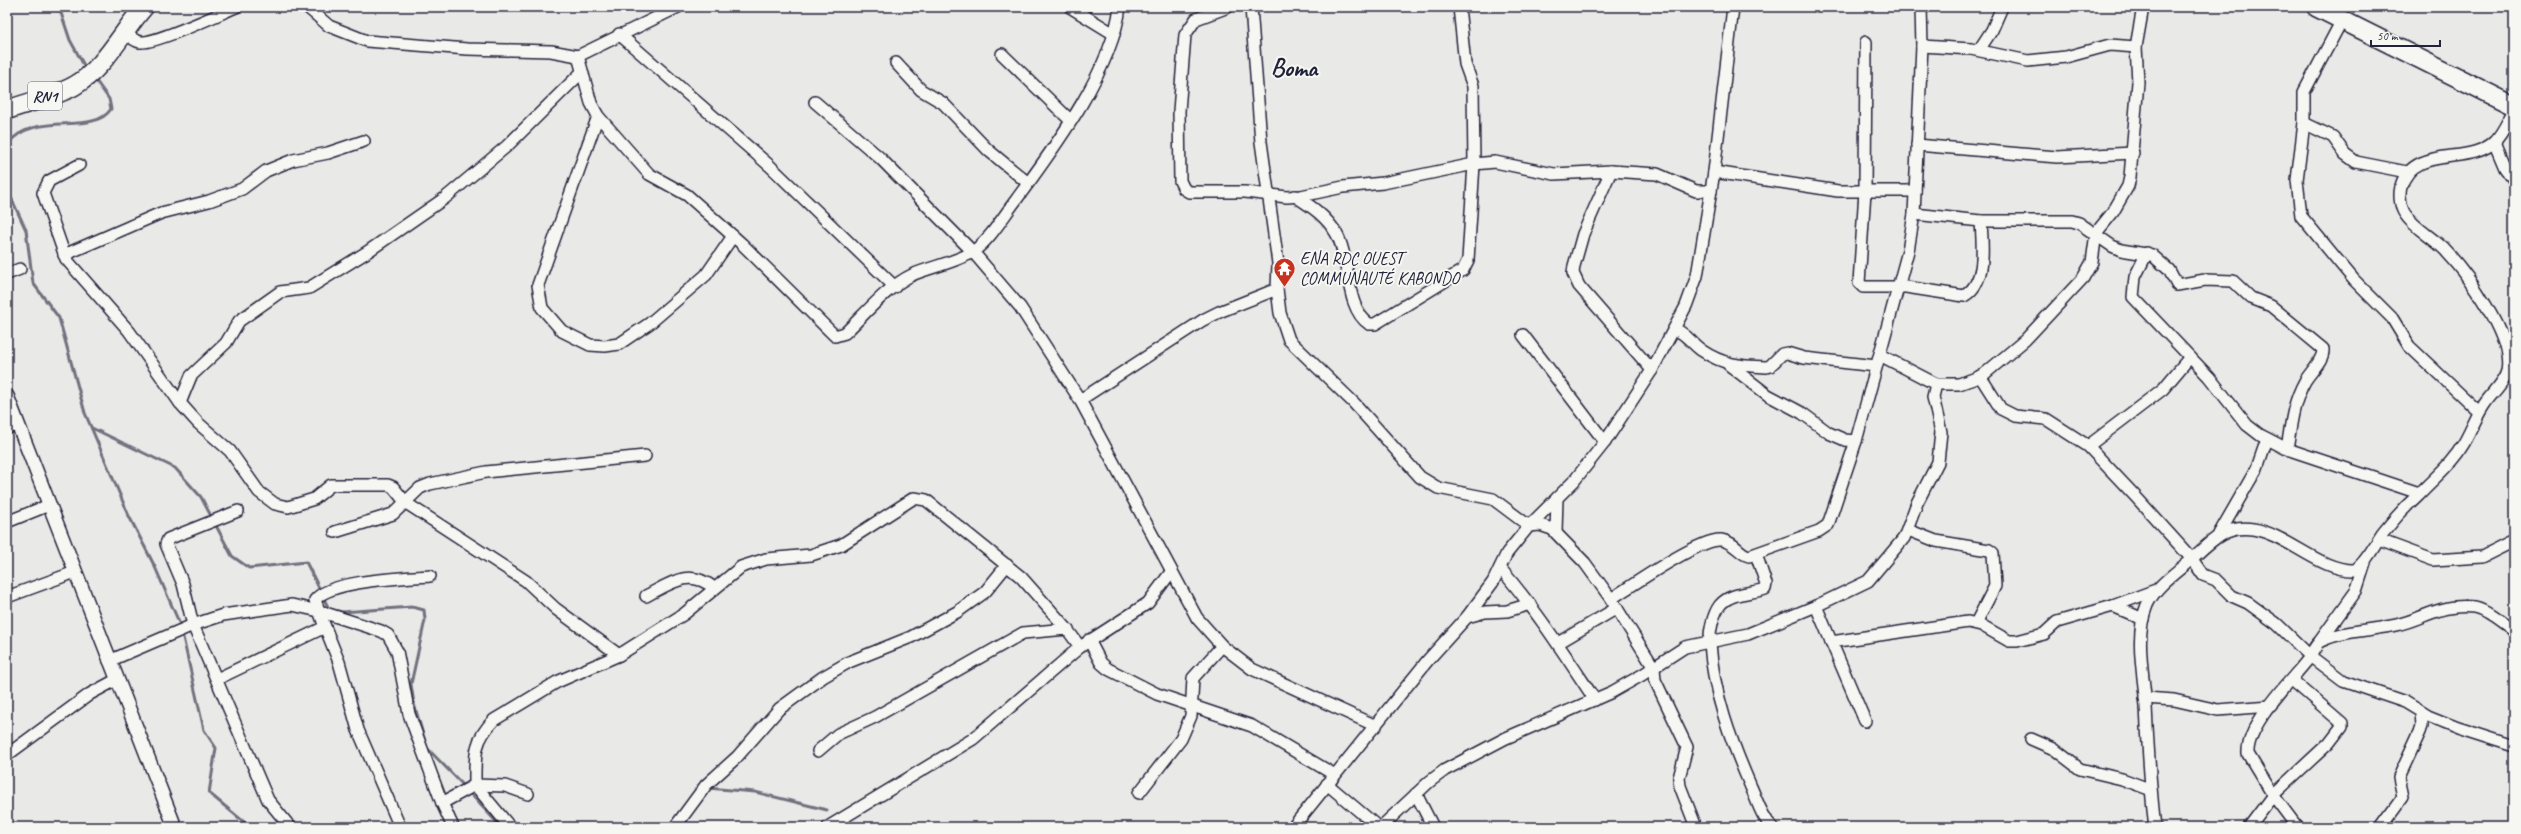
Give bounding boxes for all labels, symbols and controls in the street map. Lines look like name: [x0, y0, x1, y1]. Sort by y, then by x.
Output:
scale bar: [2371, 22, 2440, 48]
text: 50 m: [2377, 28, 2399, 44]
district label: Boma: [1271, 52, 1319, 84]
road number: RN1: [28, 82, 62, 110]
place label: ENA RDC OUEST COMMUNAUTÉ KABONDO: [1300, 248, 1461, 289]
temple icon: ENA RDC OUEST COMMUNAUTÉ KABONDO: [1271, 255, 1297, 288]

